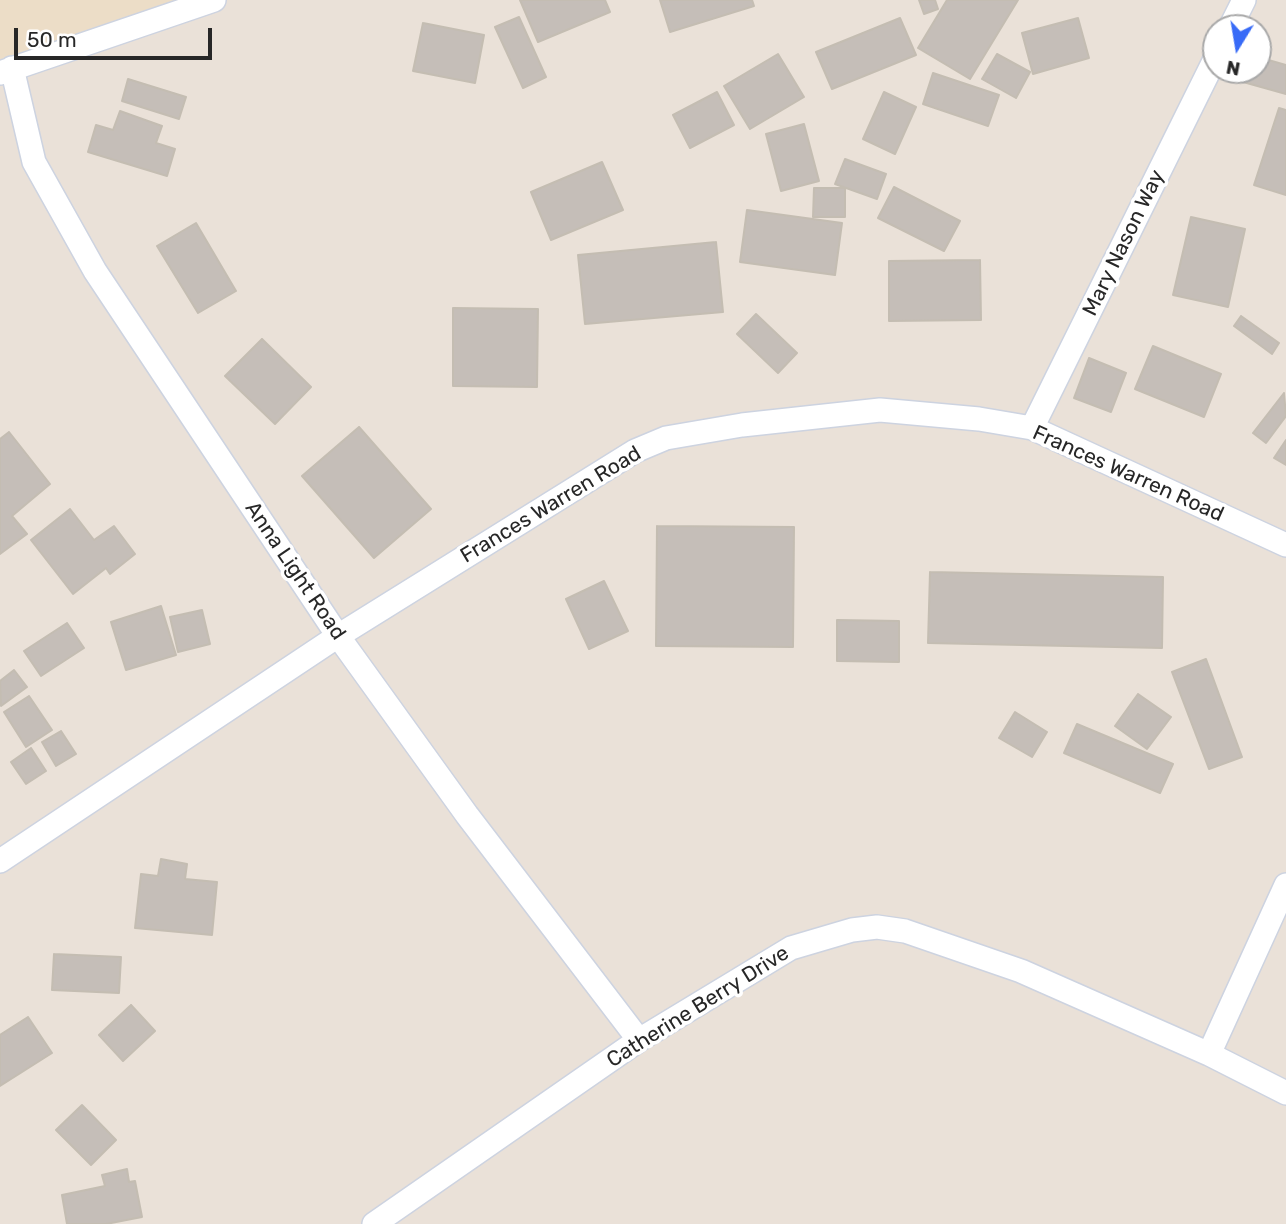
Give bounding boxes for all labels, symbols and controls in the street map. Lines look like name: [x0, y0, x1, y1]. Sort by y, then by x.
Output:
scale bar: [18, 14, 215, 58]
north arrow: [1202, 14, 1272, 84]
text: 50 m: [27, 27, 77, 52]
text: N: [1224, 56, 1242, 81]
street label: Mary Nason Way: [1078, 166, 1170, 320]
street label: Frances Warren Road: [1029, 421, 1227, 527]
street label: Frances Warren Road: [456, 441, 646, 569]
street label: Anna Light Road: [239, 497, 351, 645]
street label: Catherine Berry Drive: [602, 941, 794, 1073]

